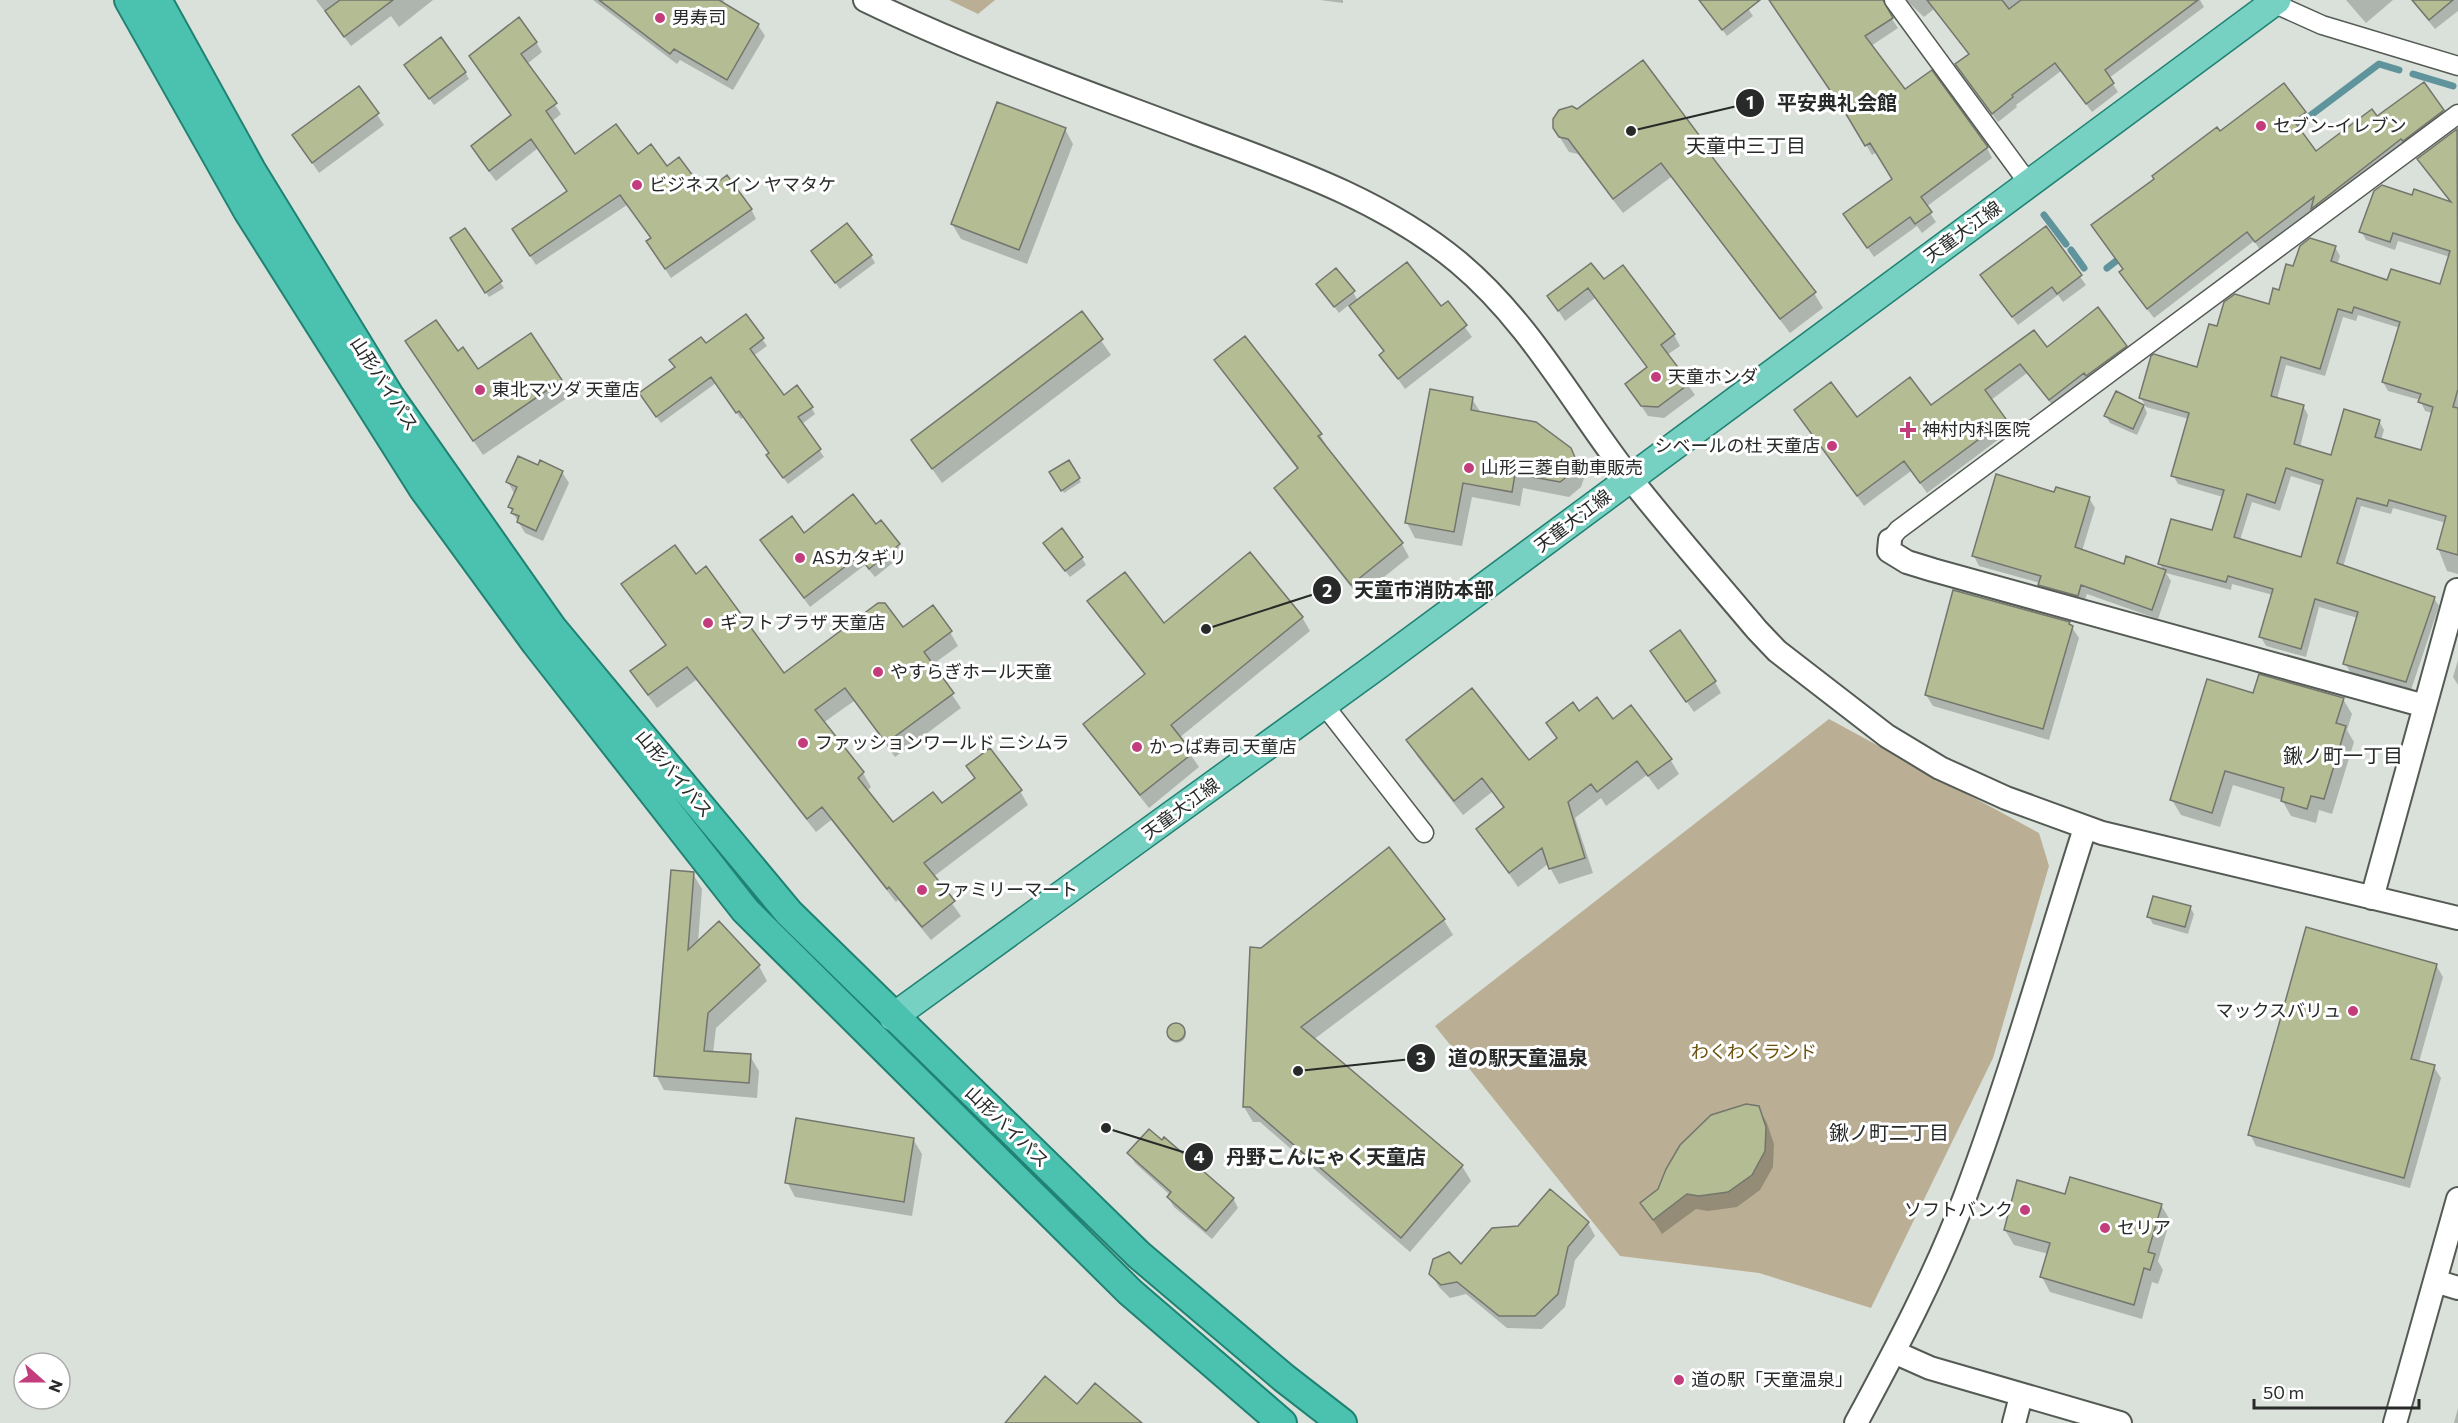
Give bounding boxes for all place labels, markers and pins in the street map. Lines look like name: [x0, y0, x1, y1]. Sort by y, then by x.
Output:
place label: 男寿司: [672, 6, 726, 28]
marker: 男寿司: [653, 11, 667, 25]
callout: 平安典礼会館: [1735, 84, 1909, 122]
place label: セブン-イレブン: [2273, 114, 2407, 136]
marker: セブン-イレブン: [2254, 119, 2268, 133]
place label: ビジネス イン ヤマタケ: [649, 173, 836, 195]
marker: ビジネス イン ヤマタケ: [630, 178, 644, 192]
place label: 天童ホンダ: [1668, 365, 1758, 387]
marker: 天童ホンダ: [1649, 370, 1663, 384]
place label: 東北マツダ 天童店: [492, 378, 639, 400]
marker: 東北マツダ 天童店: [473, 383, 487, 397]
place label: 神村内科医院: [1922, 418, 2030, 440]
marker: 神村内科医院: [1899, 421, 1917, 439]
place label: シベールの杜 天童店: [1655, 434, 1820, 456]
marker: シベールの杜 天童店: [1825, 439, 1839, 453]
place label: 山形三菱自動車販売: [1481, 456, 1643, 478]
marker: 山形三菱自動車販売: [1462, 461, 1476, 475]
place label: ASカタギリ: [812, 546, 907, 568]
marker: ASカタギリ: [793, 551, 807, 565]
callout: 天童市消防本部: [1312, 571, 1506, 609]
place label: ギフトプラザ 天童店: [720, 611, 885, 633]
marker: ギフトプラザ 天童店: [701, 616, 715, 630]
place label: やすらぎホール天童: [890, 660, 1052, 682]
marker: やすらぎホール天童: [871, 665, 885, 679]
place label: ファッションワールド ニシムラ: [815, 731, 1070, 753]
place label: かっぱ寿司 天童店: [1149, 735, 1296, 757]
marker: ファッションワールド ニシムラ: [796, 736, 810, 750]
marker: かっぱ寿司 天童店: [1130, 740, 1144, 754]
place label: ファミリーマート: [934, 878, 1078, 900]
marker: ファミリーマート: [915, 883, 929, 897]
place label: マックスバリュ: [2216, 999, 2341, 1021]
marker: マックスバリュ: [2346, 1004, 2360, 1018]
callout: 道の駅天童温泉: [1406, 1039, 1600, 1077]
callout: 丹野こんにゃく天童店: [1184, 1138, 1438, 1176]
place label: ソフトバンク: [1904, 1198, 2013, 1220]
marker: ソフトバンク: [2018, 1203, 2032, 1217]
place label: セリア: [2117, 1216, 2171, 1238]
marker: セリア: [2098, 1221, 2112, 1235]
place label: 道の駅「天童温泉」: [1691, 1368, 1853, 1390]
marker: 道の駅「天童温泉」: [1672, 1373, 1686, 1387]

